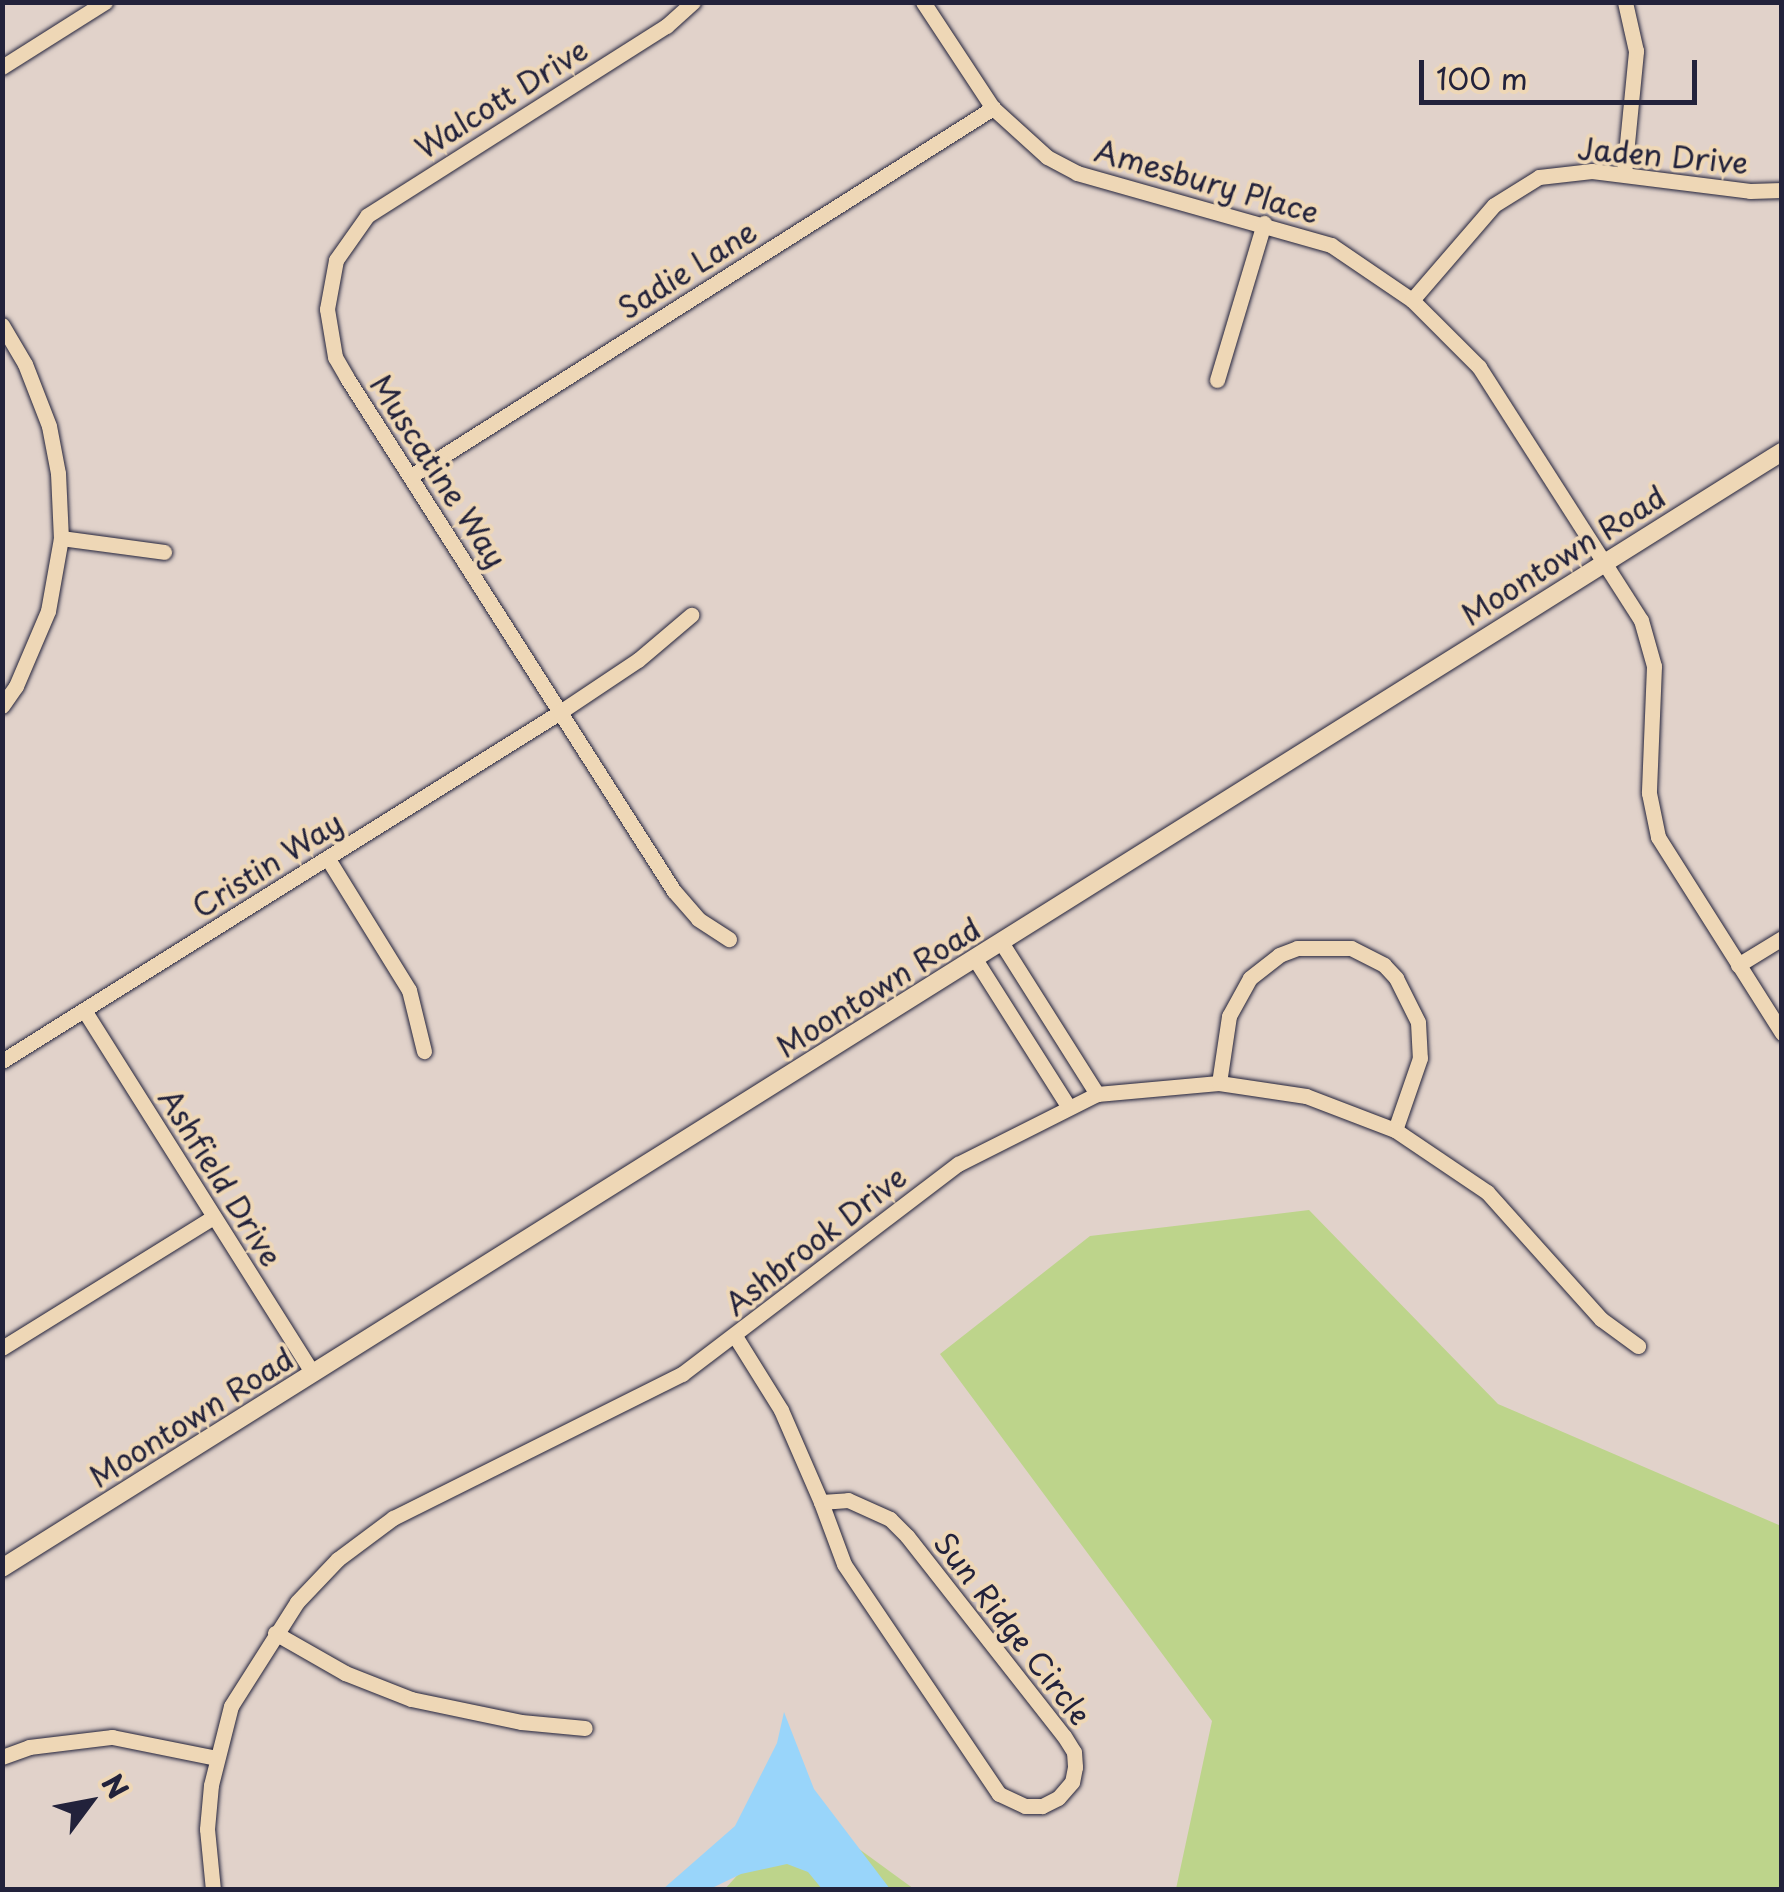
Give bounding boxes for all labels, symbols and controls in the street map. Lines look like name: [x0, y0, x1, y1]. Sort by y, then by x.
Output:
street label: Walcott Drive: [407, 30, 595, 166]
scale bar: [1424, 40, 1702, 102]
text: 100 m: [1436, 55, 1528, 100]
street label: Jaden Drive: [1575, 130, 1751, 180]
street label: Amesbury Place: [1090, 132, 1324, 230]
street label: Sadie Lane: [611, 212, 763, 326]
street label: Muscatine Way: [363, 367, 515, 575]
street label: Moontown Road: [1455, 478, 1671, 632]
street label: Cristin Way: [185, 803, 349, 925]
street label: Moontown Road: [770, 910, 986, 1064]
street label: Ashfield Drive: [152, 1081, 290, 1273]
street label: Ashbrook Drive: [716, 1157, 914, 1323]
street label: Moontown Road: [83, 1340, 299, 1494]
street label: Sun Ridge Circle: [925, 1523, 1101, 1733]
north arrow: [40, 1752, 140, 1852]
text: N: [92, 1765, 140, 1807]

